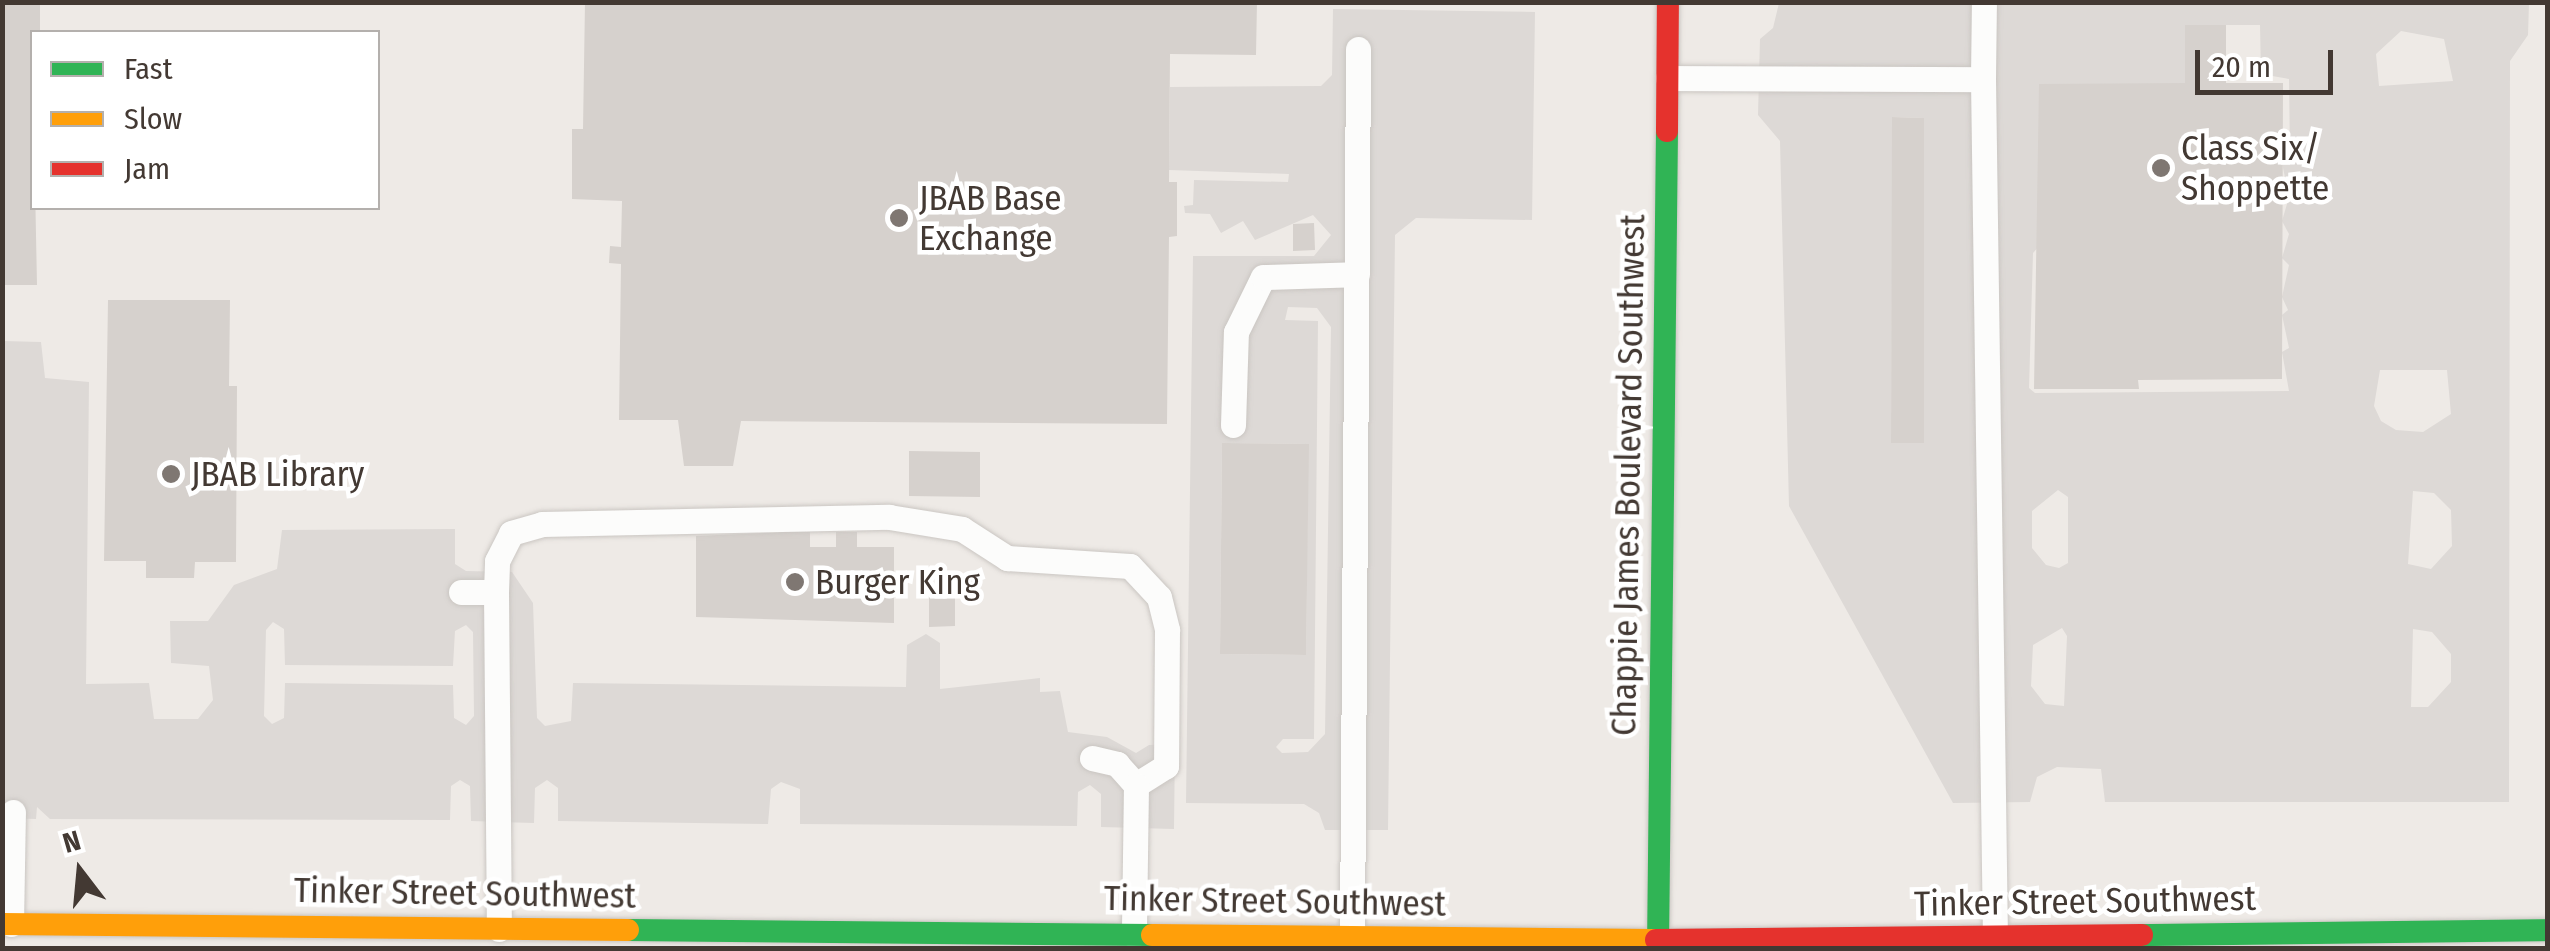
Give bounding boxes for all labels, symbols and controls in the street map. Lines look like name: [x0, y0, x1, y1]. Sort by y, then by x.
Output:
legend: [30, 30, 380, 210]
scale bar: [2200, 30, 2338, 92]
text: 20 m: [2212, 49, 2271, 85]
text: Fast: [124, 51, 172, 87]
text: Slow: [124, 101, 182, 137]
place label: Class Six/ Shoppette: [2181, 127, 2329, 209]
text: Jam: [124, 151, 170, 187]
marker: Class Six/ Shoppette: [2150, 157, 2172, 179]
place label: JBAB Base Exchange: [919, 177, 1062, 259]
marker: JBAB Base Exchange: [888, 207, 910, 229]
street label: Chappie James Boulevard Southwest: [1602, 214, 1654, 736]
place label: JBAB Library: [191, 453, 364, 495]
marker: JBAB Library: [160, 463, 182, 485]
place label: Burger King: [815, 561, 980, 603]
marker: Burger King: [784, 571, 806, 593]
north arrow: [30, 821, 130, 921]
text: N: [59, 824, 84, 860]
street label: Tinker Street Southwest: [294, 869, 636, 917]
street label: Tinker Street Southwest: [1104, 877, 1446, 925]
street label: Tinker Street Southwest: [1914, 877, 2256, 925]

